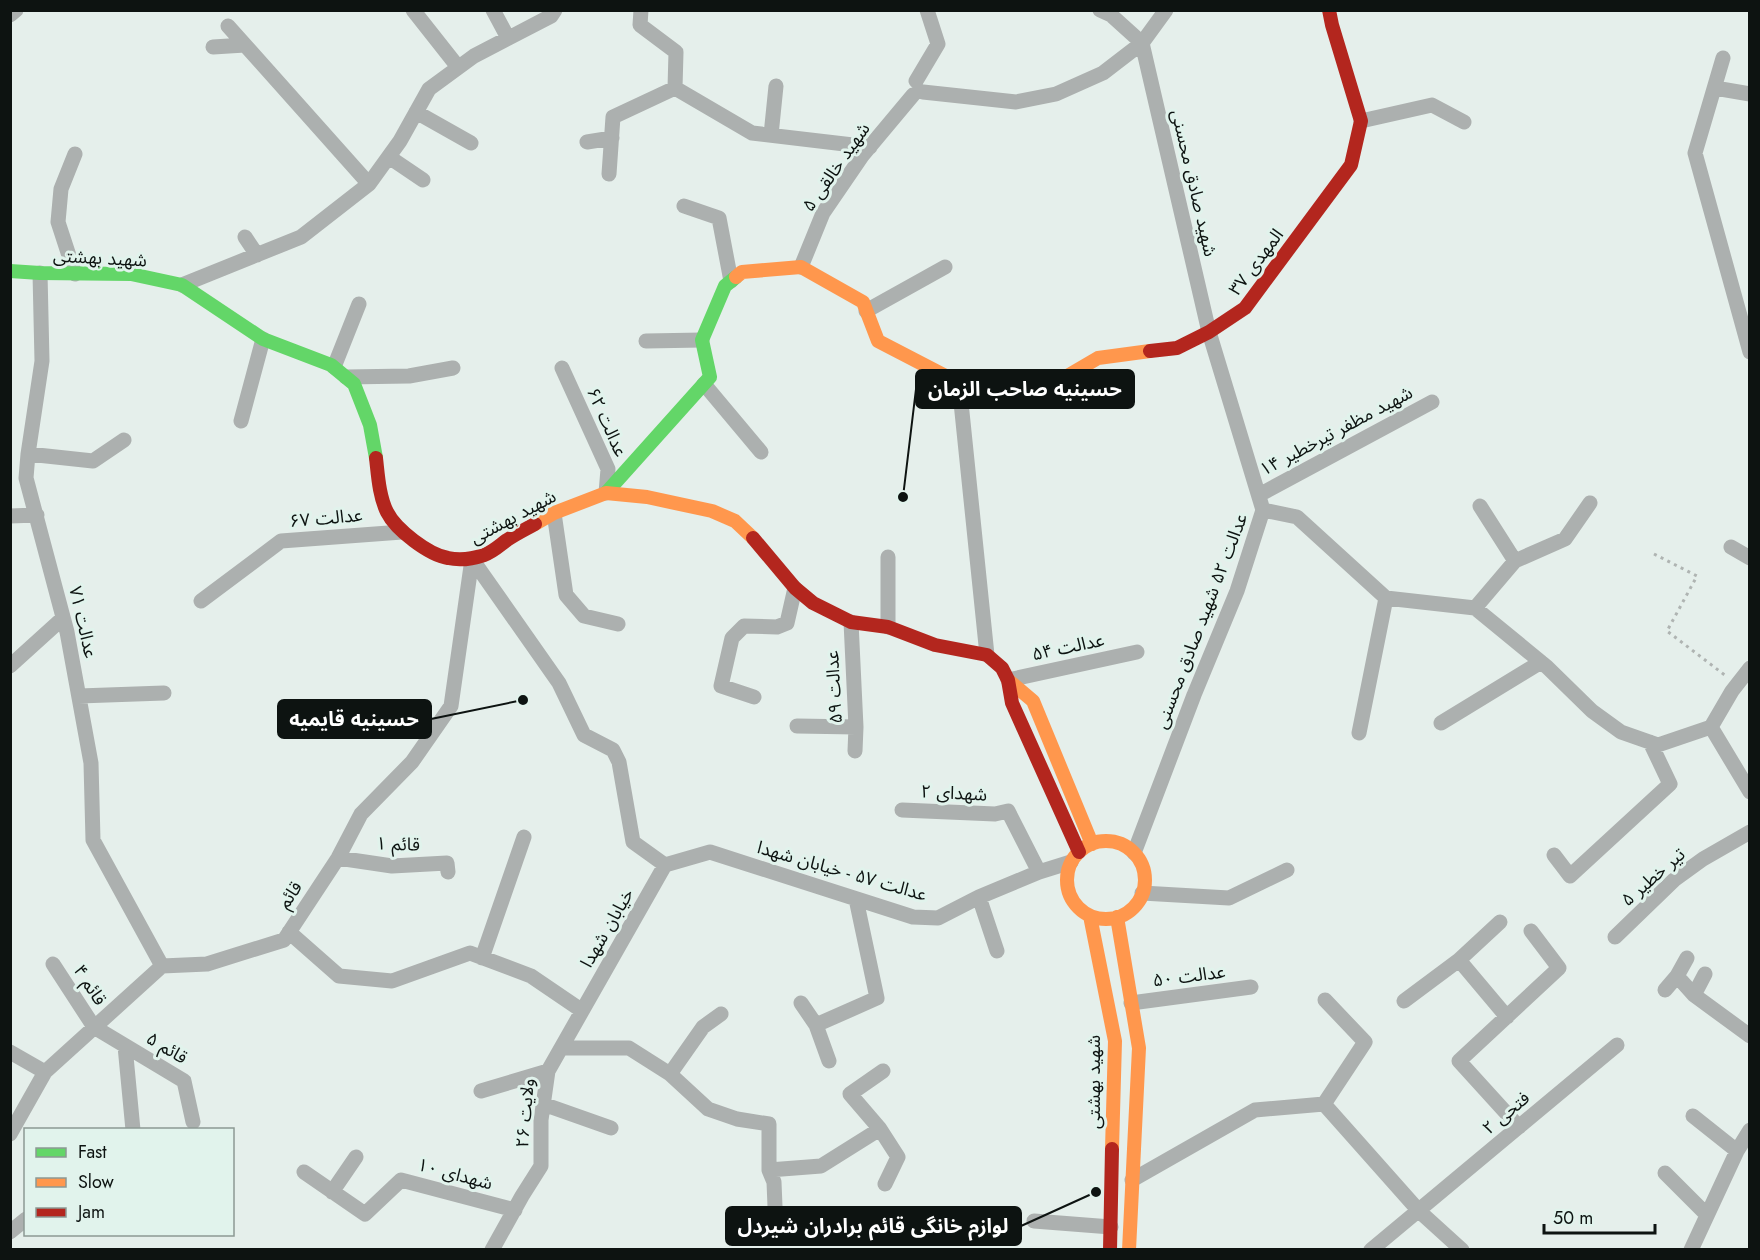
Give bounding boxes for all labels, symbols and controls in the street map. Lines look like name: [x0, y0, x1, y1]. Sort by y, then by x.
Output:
street label: شهید صادق محسنی: [1164, 107, 1224, 259]
street label: شهید خالقی ۵: [796, 117, 876, 217]
street label: المهدی ۳۷: [1222, 223, 1290, 301]
street label: شهید بهشتی: [52, 243, 148, 273]
callout: حسینیه صاحب الزمان: [916, 370, 1134, 408]
text: حسینیه صاحب الزمان: [928, 375, 1122, 404]
street label: شهید مظفر تیرخطیر ۱۴: [1255, 380, 1417, 482]
street label: عدالت ۶۲: [580, 383, 634, 461]
street label: شهید بهشتی: [465, 483, 561, 551]
street label: عدالت ۶۷: [288, 502, 364, 534]
street label: عدالت ۵۲ شهید صادق محسنی: [1148, 510, 1254, 732]
street label: عدالت ۷۱: [62, 583, 104, 661]
street label: عدالت ۵۴: [1029, 627, 1107, 667]
street label: عدالت ۵۹: [819, 650, 849, 724]
callout: حسینیه قایمیه: [278, 700, 431, 738]
text: حسینیه قایمیه: [289, 705, 419, 734]
street label: شهدای ۲: [920, 778, 988, 808]
street label: قائم ۱: [376, 830, 420, 858]
street label: عدالت ۵۷ - خیابان شهدا: [754, 834, 930, 908]
street label: تیر خطیر ۵: [1615, 842, 1691, 912]
street label: قائم: [271, 876, 309, 914]
street label: خیابان شهدا: [574, 884, 640, 972]
street label: قائم ۴: [67, 959, 113, 1011]
street label: عدالت ۵۰: [1151, 959, 1227, 993]
street label: قائم ۵: [141, 1026, 193, 1070]
street label: شهید بهشتی: [1081, 1035, 1107, 1129]
street label: ولایت ۲۶: [509, 1077, 541, 1149]
street label: فتحی ۲: [1477, 1085, 1535, 1141]
legend: [24, 1128, 234, 1236]
text: Fast: [78, 1139, 107, 1165]
street label: شهدای ۱۰: [415, 1152, 495, 1196]
text: Slow: [78, 1169, 115, 1195]
scale bar: [1544, 1197, 1655, 1235]
text: Jam: [76, 1199, 105, 1225]
text: 50 m: [1553, 1205, 1593, 1231]
callout: لوازم خانگی قائم برادران شیردل: [726, 1207, 1021, 1245]
text: لوازم خانگی قائم برادران شیردل: [737, 1212, 1009, 1241]

